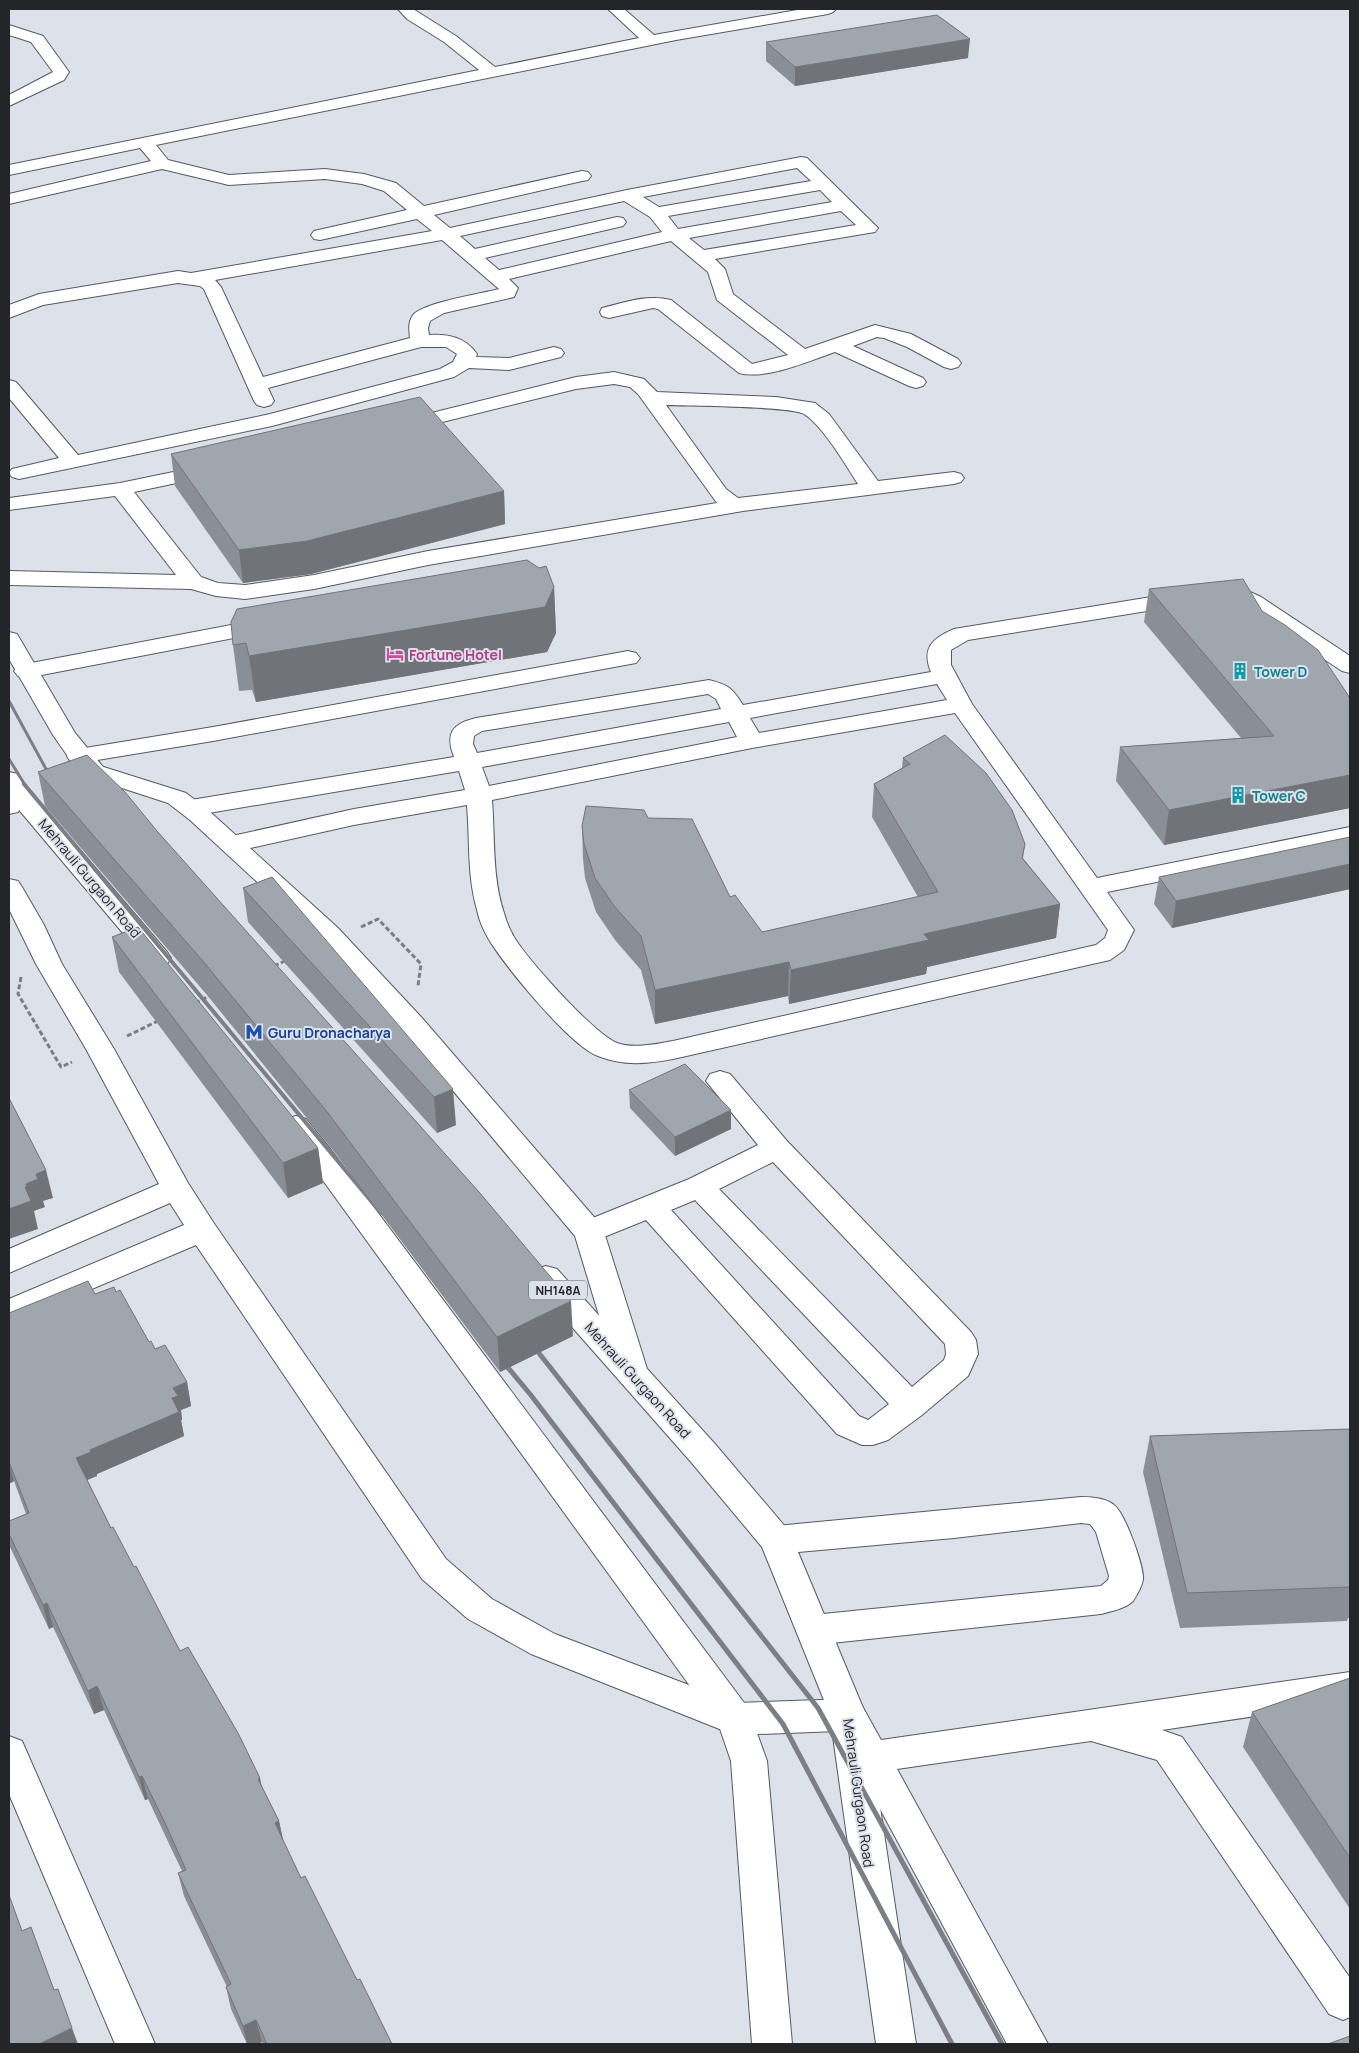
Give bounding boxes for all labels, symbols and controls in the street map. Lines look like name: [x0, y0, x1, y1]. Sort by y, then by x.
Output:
hotel icon: Fortune Hotel: [385, 644, 405, 664]
place label: Fortune Hotel: [409, 645, 502, 664]
building icon: Tower D: [1230, 661, 1250, 681]
place label: Tower D: [1254, 662, 1308, 681]
building icon: Tower C: [1228, 785, 1248, 805]
place label: Tower C: [1252, 786, 1306, 805]
street label: Mehrauli Gurgaon Road: [34, 814, 146, 942]
metro station icon: Guru Dronacharya: [244, 1022, 264, 1042]
place label: Guru Dronacharya: [268, 1023, 391, 1042]
road number: NH148A: [529, 1280, 587, 1300]
street label: Mehrauli Gurgaon Road: [581, 1318, 695, 1442]
street label: Mehrauli Gurgaon Road: [839, 1717, 879, 1869]

